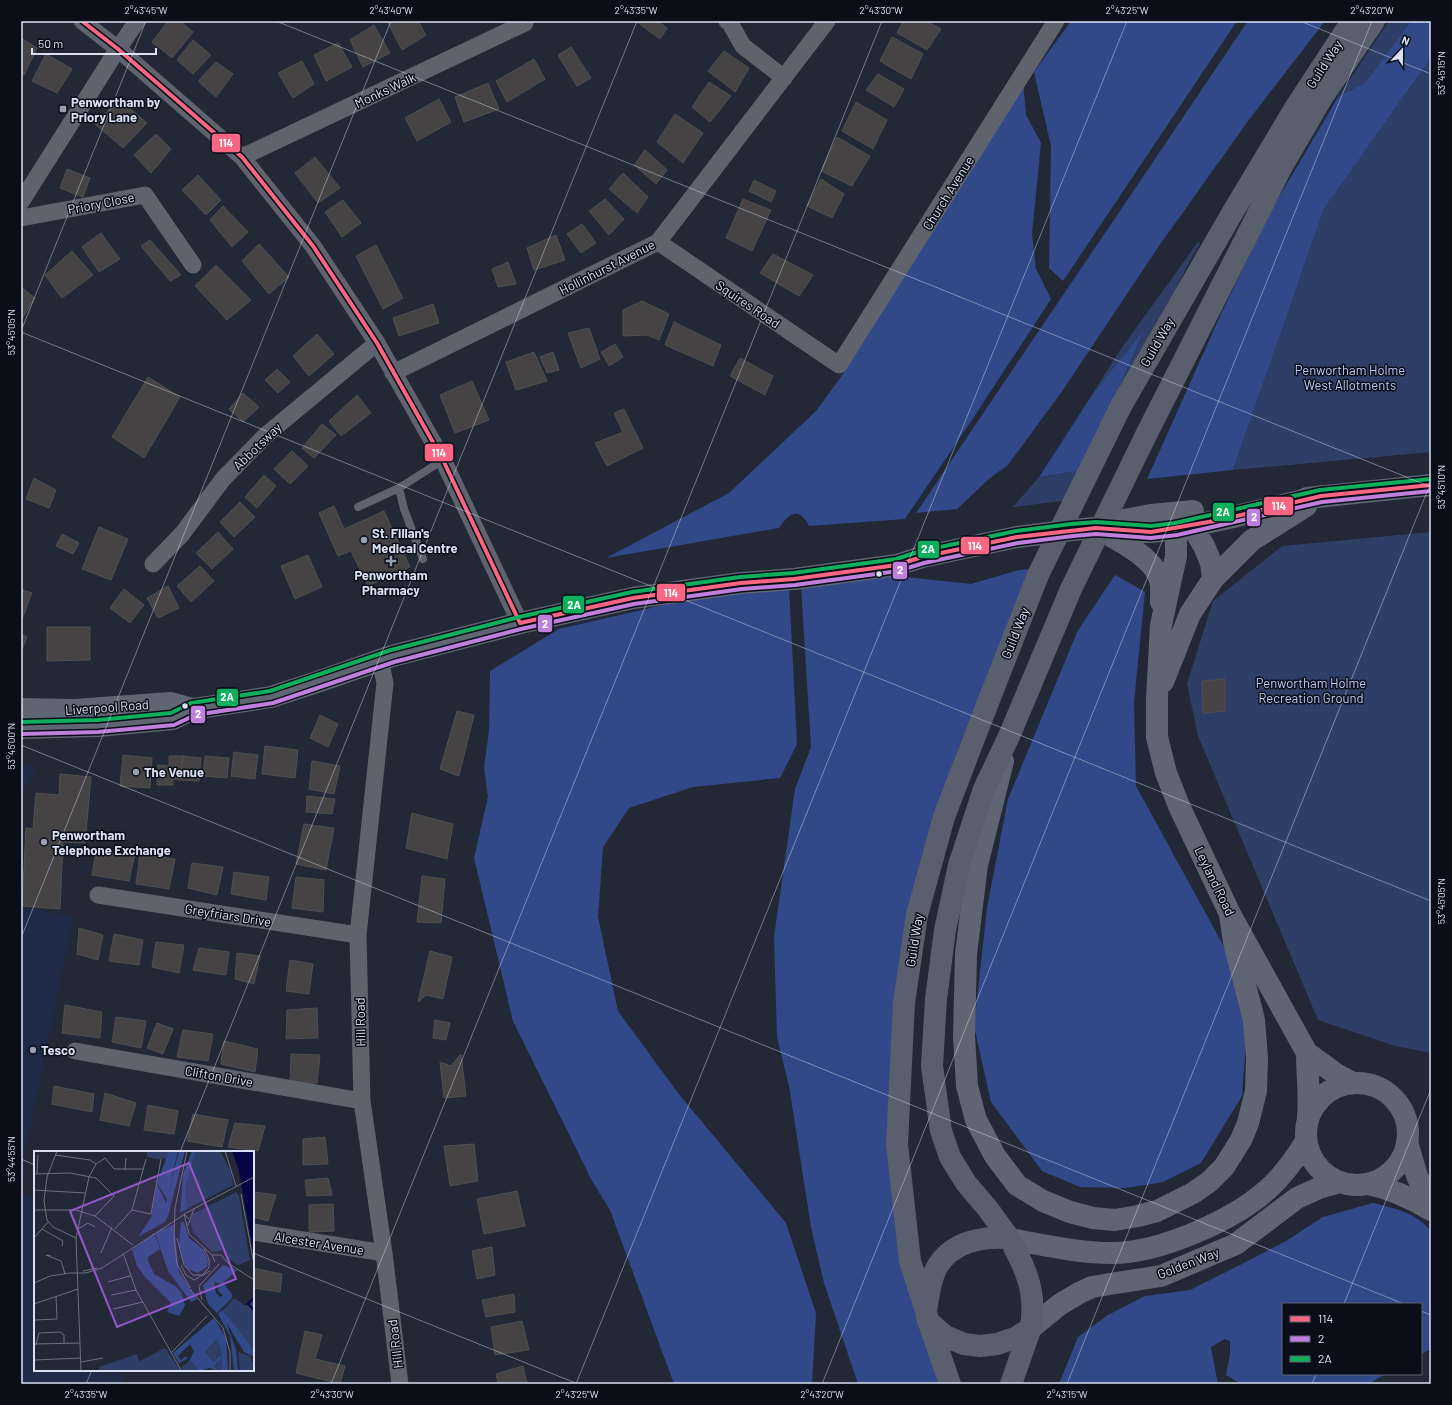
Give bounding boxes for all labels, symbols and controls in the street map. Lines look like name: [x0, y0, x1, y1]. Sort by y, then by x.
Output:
text: 2°43'45"W: [124, 4, 168, 16]
text: 2°43'40"W: [369, 4, 413, 16]
text: 2°43'35"W: [615, 4, 658, 16]
text: 2°43'30"W: [859, 4, 903, 16]
text: 2°43'25"W: [1105, 4, 1149, 16]
text: 2°43'20"W: [1350, 4, 1394, 16]
scale bar: [32, 30, 156, 56]
north arrow: [1382, 30, 1422, 70]
text: N: [1400, 33, 1412, 48]
text: 50 m: [38, 36, 63, 50]
street label: Guild Way: [1303, 37, 1345, 91]
text: 53°45'15"N: [1435, 51, 1447, 95]
street label: Monks Walk: [352, 69, 419, 111]
place label: Penwortham by Priory Lane: [71, 94, 161, 125]
marker: Penwortham by Priory Lane: [58, 104, 68, 114]
line badge: 114: [211, 133, 241, 153]
text: 114: [219, 136, 234, 149]
street label: Church Avenue: [919, 153, 977, 233]
street label: Priory Close: [66, 189, 136, 217]
street label: Hollinhurst Avenue: [556, 236, 658, 298]
street label: Squires Road: [713, 277, 783, 331]
text: 53°45'05"N: [5, 309, 17, 355]
street label: Guild Way: [1136, 314, 1178, 370]
park label: Penwortham Holme West Allotments: [1295, 362, 1405, 393]
street label: Abbotsway: [229, 419, 285, 473]
line badge: 114: [424, 443, 454, 462]
text: 114: [432, 446, 447, 459]
text: 53°45'10"N: [1435, 465, 1447, 509]
line badge: 114: [1263, 496, 1294, 516]
text: 114: [1272, 499, 1287, 512]
line badge: 2A: [1212, 502, 1235, 522]
text: 2A: [1216, 505, 1230, 518]
line badge: 2: [1246, 508, 1261, 527]
text: 2: [1251, 510, 1257, 523]
place label: St. Fillan's Medical Centre: [372, 525, 458, 556]
marker: St. Fillan's Medical Centre: [359, 535, 369, 545]
line badge: 114: [960, 536, 990, 555]
text: 114: [968, 539, 983, 552]
line badge: 2A: [917, 540, 940, 559]
text: 2A: [921, 542, 935, 555]
marker: Penwortham Pharmacy: [386, 556, 396, 566]
line badge: 2: [892, 561, 908, 580]
text: 2: [897, 563, 903, 576]
place label: Penwortham Pharmacy: [354, 567, 428, 598]
unlabelled marker: [874, 569, 884, 579]
line badge: 114: [656, 583, 686, 602]
text: 114: [664, 586, 679, 599]
line badge: 2A: [562, 595, 585, 614]
text: 2A: [567, 598, 581, 611]
street label: Guild Way: [997, 605, 1033, 661]
line badge: 2: [537, 614, 553, 633]
text: 2: [542, 617, 548, 630]
park label: Penwortham Holme Recreation Ground: [1256, 675, 1366, 706]
line badge: 2A: [216, 688, 239, 707]
text: 2A: [220, 690, 234, 703]
street label: Liverpool Road: [65, 696, 149, 718]
unlabelled marker: [180, 701, 190, 711]
line badge: 2: [190, 705, 206, 724]
text: 2: [195, 707, 201, 720]
text: 53°45'00"N: [5, 723, 17, 769]
place label: The Venue: [144, 764, 204, 780]
marker: The Venue: [131, 767, 141, 777]
place label: Penwortham Telephone Exchange: [52, 827, 171, 858]
marker: Penwortham Telephone Exchange: [39, 837, 49, 847]
street label: Leyland Road: [1191, 844, 1239, 918]
text: 53°45'05"N: [1435, 878, 1447, 924]
street label: Greyfriars Drive: [184, 900, 272, 930]
street label: Guild Way: [902, 912, 926, 968]
street label: Hill Road: [352, 997, 368, 1047]
place label: Tesco: [41, 1042, 75, 1058]
marker: Tesco: [28, 1045, 38, 1055]
street label: Clifton Drive: [184, 1062, 254, 1090]
text: 53°44'55"N: [5, 1136, 17, 1182]
inset map: [34, 1151, 254, 1371]
street label: Alcester Avenue: [273, 1228, 365, 1258]
street label: Golden Way: [1155, 1244, 1221, 1282]
legend: [1282, 1303, 1422, 1375]
text: 114: [1318, 1311, 1333, 1325]
street label: Hill Road: [384, 1319, 406, 1369]
text: 2: [1318, 1331, 1324, 1345]
text: 2A: [1318, 1351, 1332, 1365]
text: 2°43'35"W: [65, 1388, 108, 1400]
text: 2°43'30"W: [310, 1388, 354, 1400]
text: 2°43'25"W: [555, 1388, 599, 1400]
text: 2°43'20"W: [800, 1388, 844, 1400]
text: 2°43'15"W: [1046, 1388, 1088, 1400]

